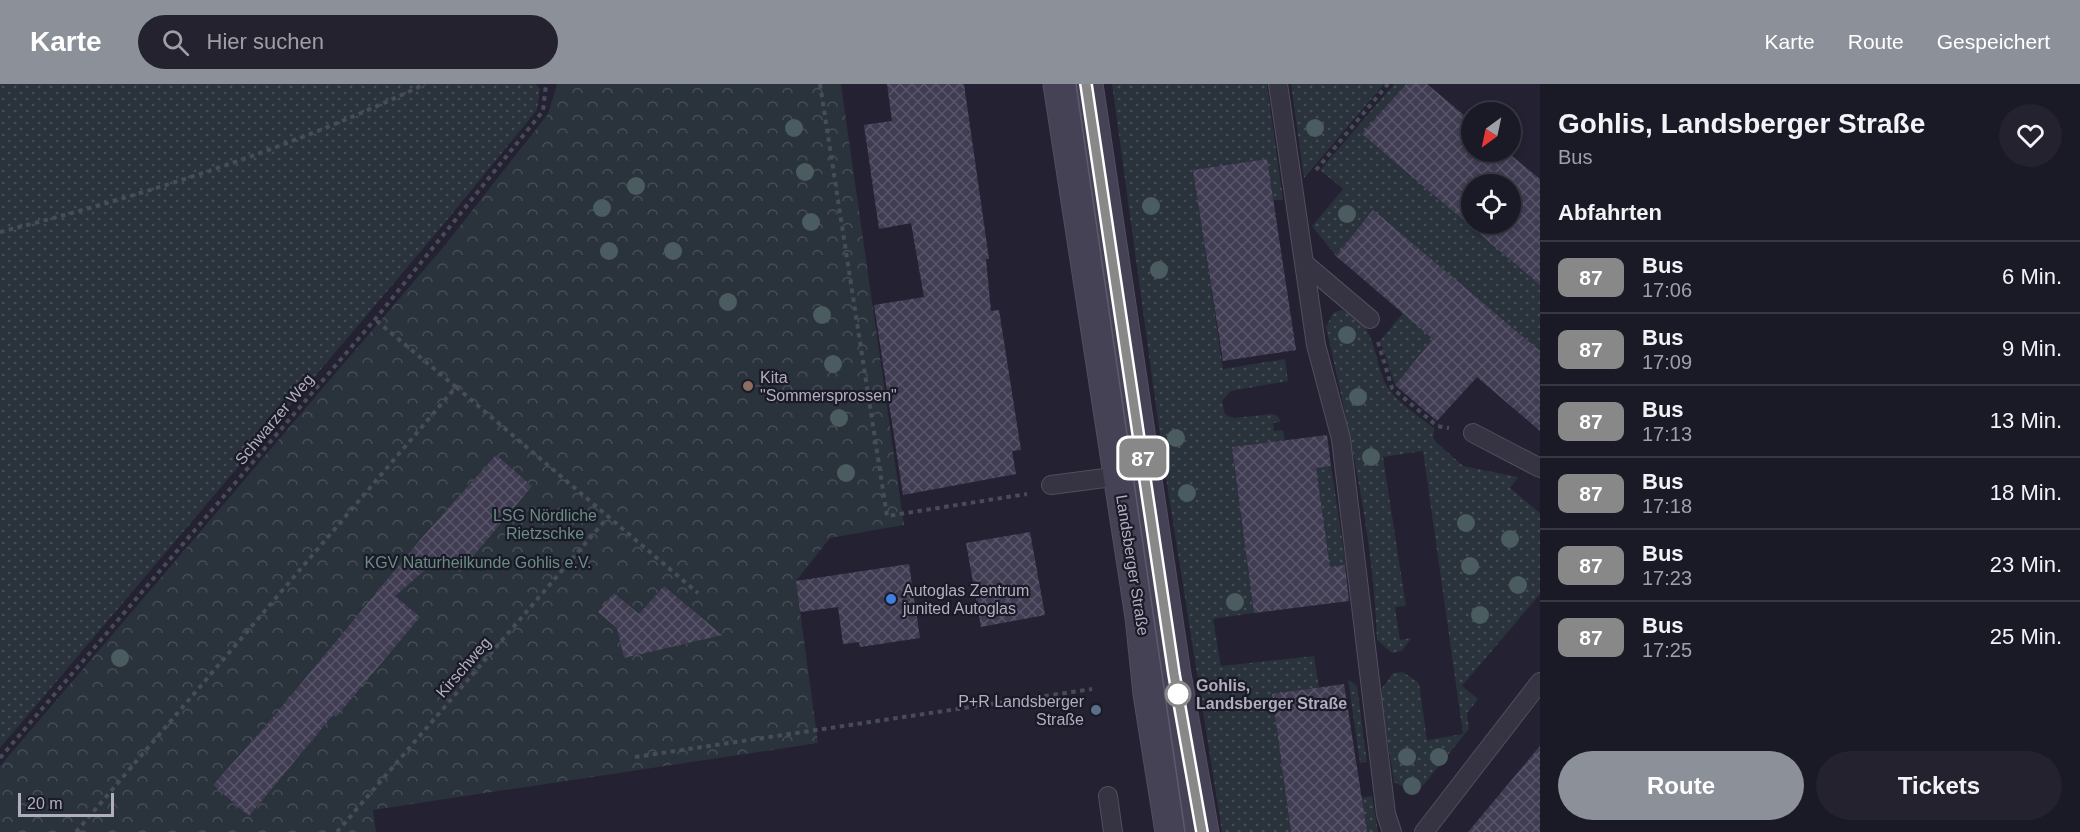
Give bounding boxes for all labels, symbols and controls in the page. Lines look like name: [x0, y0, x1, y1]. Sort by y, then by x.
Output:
search box: [138, 15, 558, 69]
text: Karte: [30, 26, 102, 57]
icon: search: [159, 26, 192, 59]
text: Hier suchen: [207, 29, 324, 54]
text: Karte: [1765, 30, 1815, 53]
text: Route: [1848, 30, 1904, 53]
text: Gespeichert: [1937, 30, 2050, 53]
north arrow: [1461, 102, 1521, 162]
map controls: [1461, 102, 1521, 234]
button: heart: [1999, 104, 2062, 167]
text: Gohlis, Landsberger Straße: [1558, 108, 1925, 139]
text: Bus: [1558, 146, 1592, 168]
button: locate: [1461, 174, 1521, 234]
text: Abfahrten: [1558, 200, 1662, 225]
text: Bus: [1642, 253, 1684, 278]
text: 6 Min.: [2002, 264, 2062, 289]
text: 87: [1579, 266, 1603, 289]
text: 17:06: [1642, 279, 1692, 301]
text: Bus: [1642, 325, 1684, 350]
text: 9 Min.: [2002, 336, 2062, 361]
text: 87: [1579, 338, 1603, 361]
text: 17:09: [1642, 351, 1692, 373]
place label: Kita "Sommersprossen": [760, 369, 897, 404]
street label: Schwarzer Weg: [232, 371, 317, 468]
marker: Kita "Sommersprossen": [741, 379, 755, 393]
text: Bus: [1642, 397, 1684, 422]
text: 13 Min.: [1990, 408, 2062, 433]
text: 87: [1579, 410, 1603, 433]
text: 17:13: [1642, 423, 1692, 445]
line badge: 87: [1116, 438, 1170, 478]
text: 87: [1131, 447, 1155, 470]
text: Bus: [1642, 469, 1684, 494]
text: 18 Min.: [1990, 480, 2062, 505]
text: 87: [1579, 482, 1603, 505]
street label: Landsberger Straße: [1113, 493, 1152, 637]
text: 17:18: [1642, 495, 1692, 517]
park label: LSG Nördliche Rietzschke: [493, 507, 597, 542]
text: Bus: [1642, 541, 1684, 566]
text: 23 Min.: [1990, 552, 2062, 577]
park label: KGV Naturheilkunde Gohlis e.V.: [364, 554, 592, 571]
text: 87: [1579, 554, 1603, 577]
text: 17:23: [1642, 567, 1692, 589]
place label: Autoglas Zentrum junited Autoglas: [902, 582, 1029, 617]
marker: Autoglas Zentrum junited Autoglas: [884, 592, 898, 606]
text: Bus: [1642, 613, 1684, 638]
text: 25 Min.: [1990, 624, 2062, 649]
text: 87: [1579, 626, 1603, 649]
street label: Kirschweg: [433, 634, 494, 701]
text: 17:25: [1642, 639, 1692, 661]
place label: Gohlis, Landsberger Straße: [1196, 677, 1347, 712]
marker: Gohlis, Landsberger Straße: [1165, 681, 1191, 707]
place label: P+R Landsberger Straße: [958, 693, 1085, 728]
marker: P+R Landsberger Straße: [1089, 703, 1103, 717]
button: Route: [1558, 751, 1804, 820]
button: Tickets: [1816, 751, 2062, 820]
scale bar: [18, 790, 114, 818]
text: 20 m: [27, 795, 63, 812]

